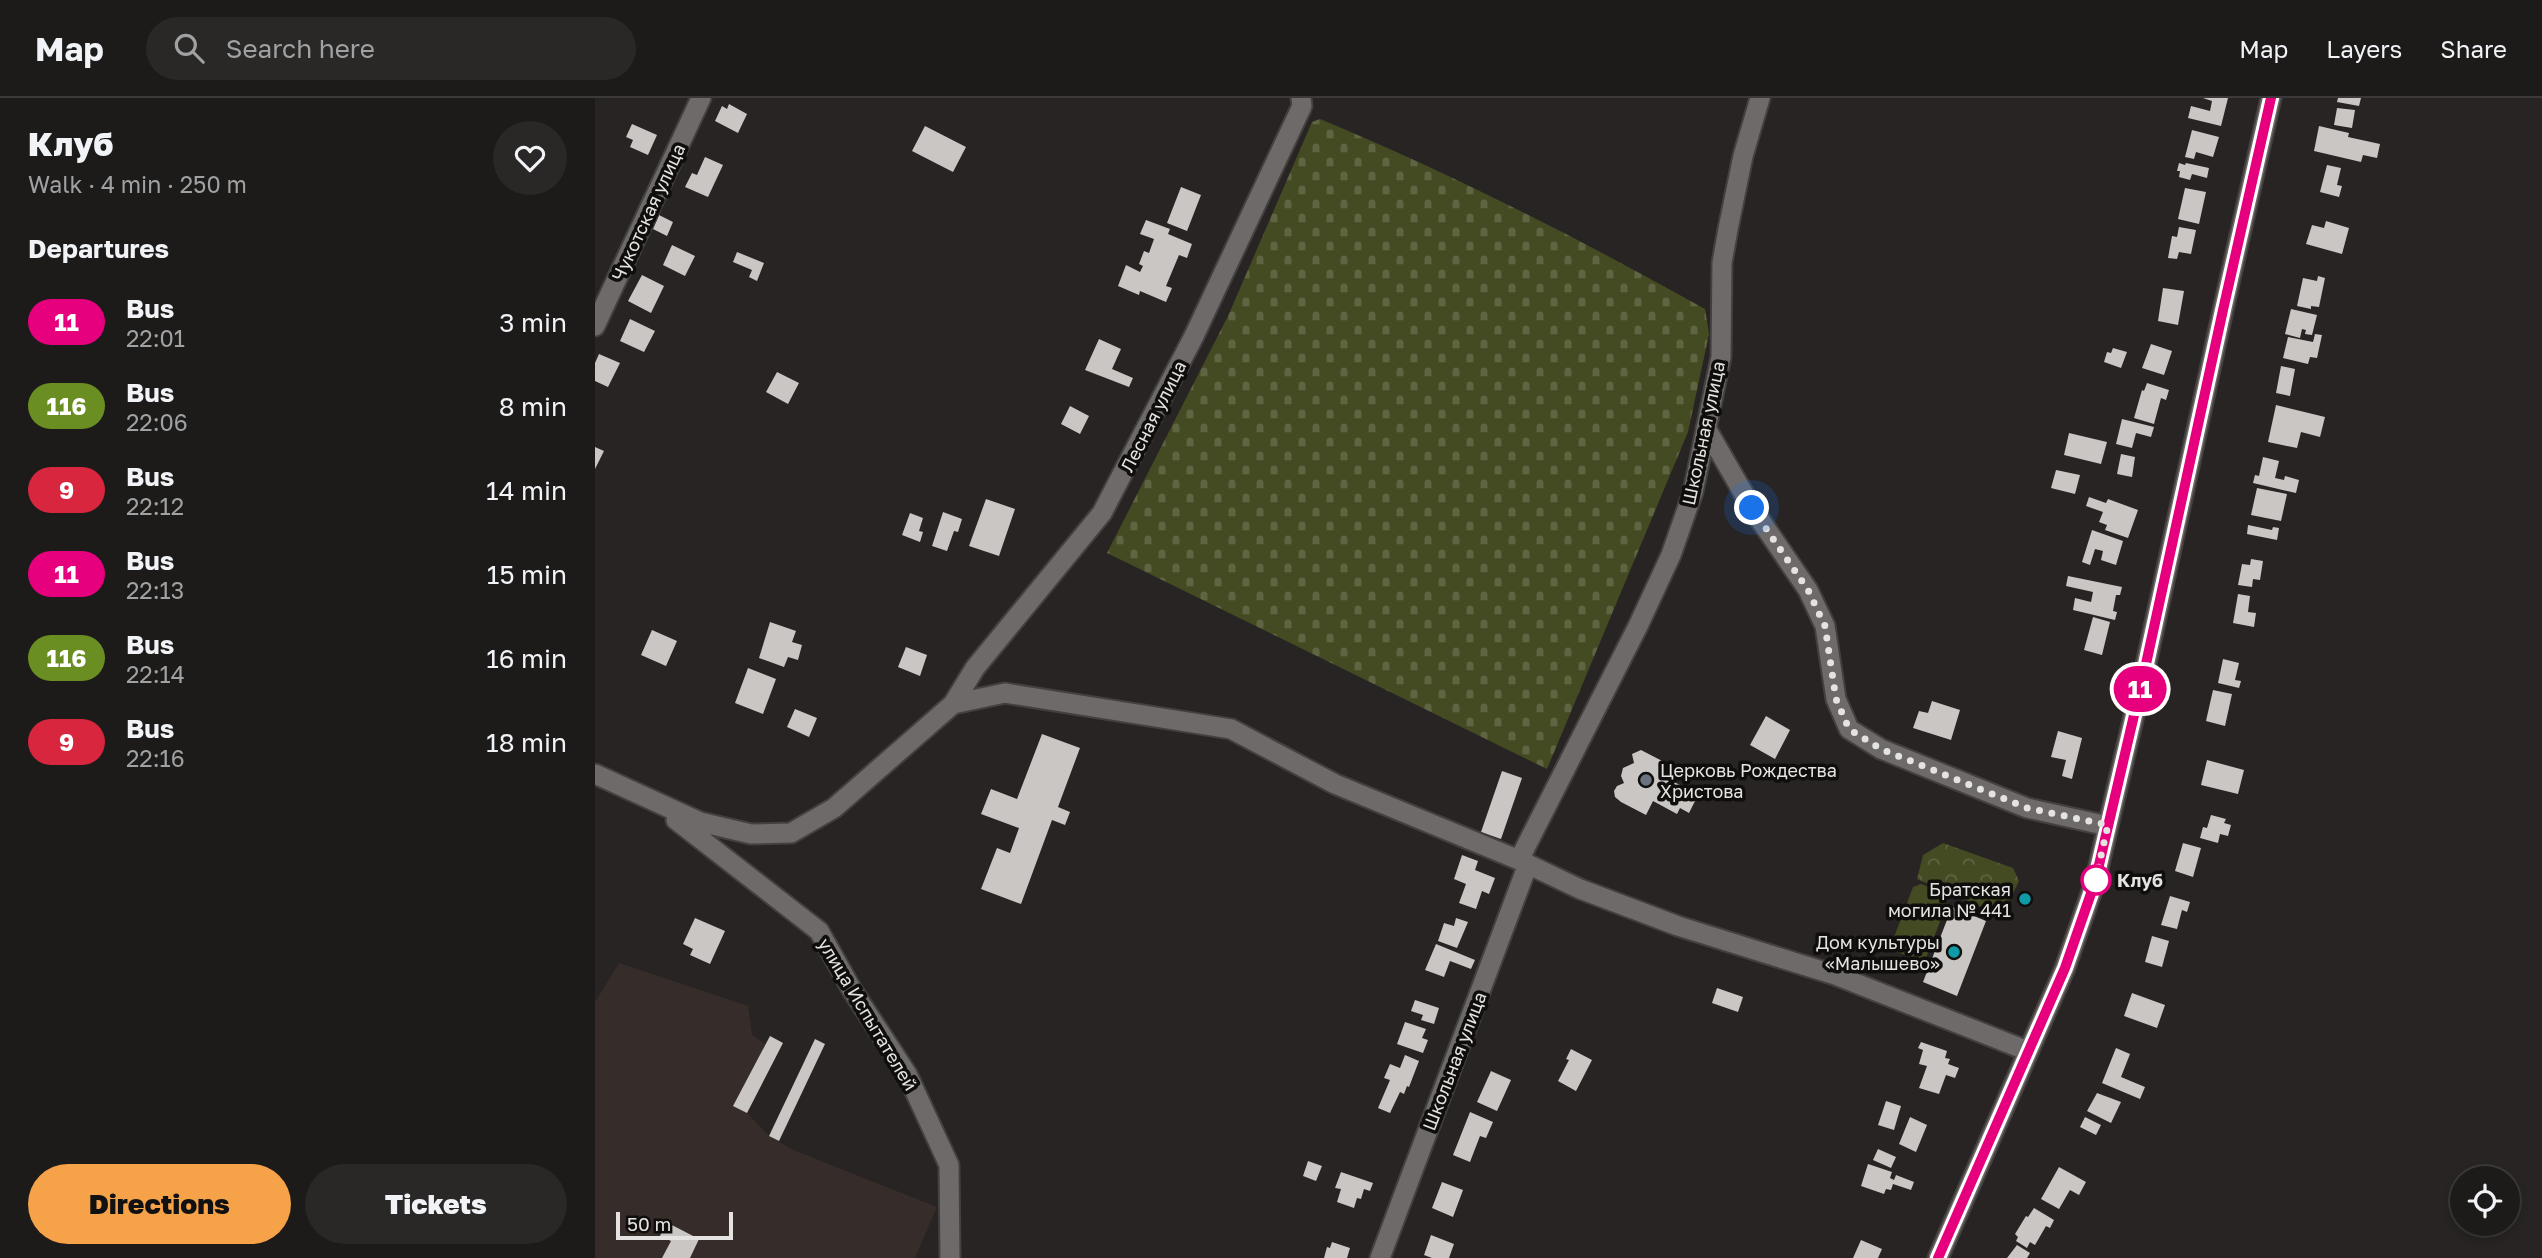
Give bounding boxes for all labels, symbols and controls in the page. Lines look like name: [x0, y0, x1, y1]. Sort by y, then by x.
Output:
search box: [146, 17, 636, 80]
text: Map: [35, 29, 104, 68]
icon: search: [170, 29, 208, 67]
text: Search here: [226, 33, 375, 64]
text: Map: [2239, 34, 2288, 63]
text: Layers: [2326, 34, 2402, 63]
text: Share: [2440, 34, 2507, 63]
button: heart: [493, 121, 567, 195]
text: Клуб: [28, 124, 113, 163]
street label: Чукотская улица: [607, 140, 689, 284]
text: Walk · 4 min · 250 m: [28, 170, 247, 198]
text: Departures: [28, 233, 169, 264]
text: Bus: [126, 293, 174, 324]
text: 11: [54, 307, 79, 336]
text: 3 min: [499, 307, 567, 338]
text: 22:01: [126, 324, 185, 352]
street label: Лесная улица: [1116, 357, 1190, 475]
street label: Школьная улица: [1677, 359, 1729, 507]
text: Bus: [126, 377, 174, 408]
text: 116: [47, 391, 86, 420]
text: 8 min: [499, 391, 567, 422]
text: 22:06: [126, 408, 188, 436]
text: Bus: [126, 461, 174, 492]
text: 9: [59, 475, 74, 504]
text: 14 min: [486, 475, 567, 506]
your location: [1734, 490, 1769, 525]
text: 22:12: [126, 492, 184, 520]
text: Bus: [126, 545, 174, 576]
text: 11: [54, 559, 79, 588]
text: 15 min: [487, 559, 567, 590]
text: 22:13: [126, 576, 184, 604]
text: Bus: [126, 629, 174, 660]
text: 116: [47, 643, 86, 672]
text: 16 min: [486, 643, 567, 674]
text: 22:14: [126, 660, 185, 688]
line badge: 11: [2109, 666, 2171, 712]
text: 11: [2128, 674, 2152, 703]
text: Bus: [126, 713, 174, 744]
text: 9: [59, 727, 74, 756]
text: 18 min: [486, 727, 567, 758]
text: 22:16: [126, 744, 185, 772]
place label: Церковь Рождества Христова: [1660, 759, 1837, 802]
marker: Церковь Рождества Христова: [1638, 772, 1654, 788]
marker: Клуб: [2081, 865, 2111, 895]
place label: Клуб: [2117, 869, 2163, 891]
place label: Братская могила № 441: [1888, 878, 2011, 921]
marker: Братская могила № 441: [2017, 891, 2033, 907]
place label: Дом культуры «Малышево»: [1816, 931, 1940, 974]
street label: улица Испытателей: [814, 934, 922, 1094]
marker: Дом культуры «Малышево»: [1946, 944, 1962, 960]
street label: Школьная улица: [1417, 989, 1491, 1133]
button: Directions: [28, 1164, 291, 1244]
button: Tickets: [305, 1164, 567, 1244]
map controls: [2450, 1166, 2520, 1236]
button: locate: [2450, 1166, 2520, 1236]
scale bar: [616, 1209, 733, 1241]
text: 50 m: [627, 1212, 671, 1235]

